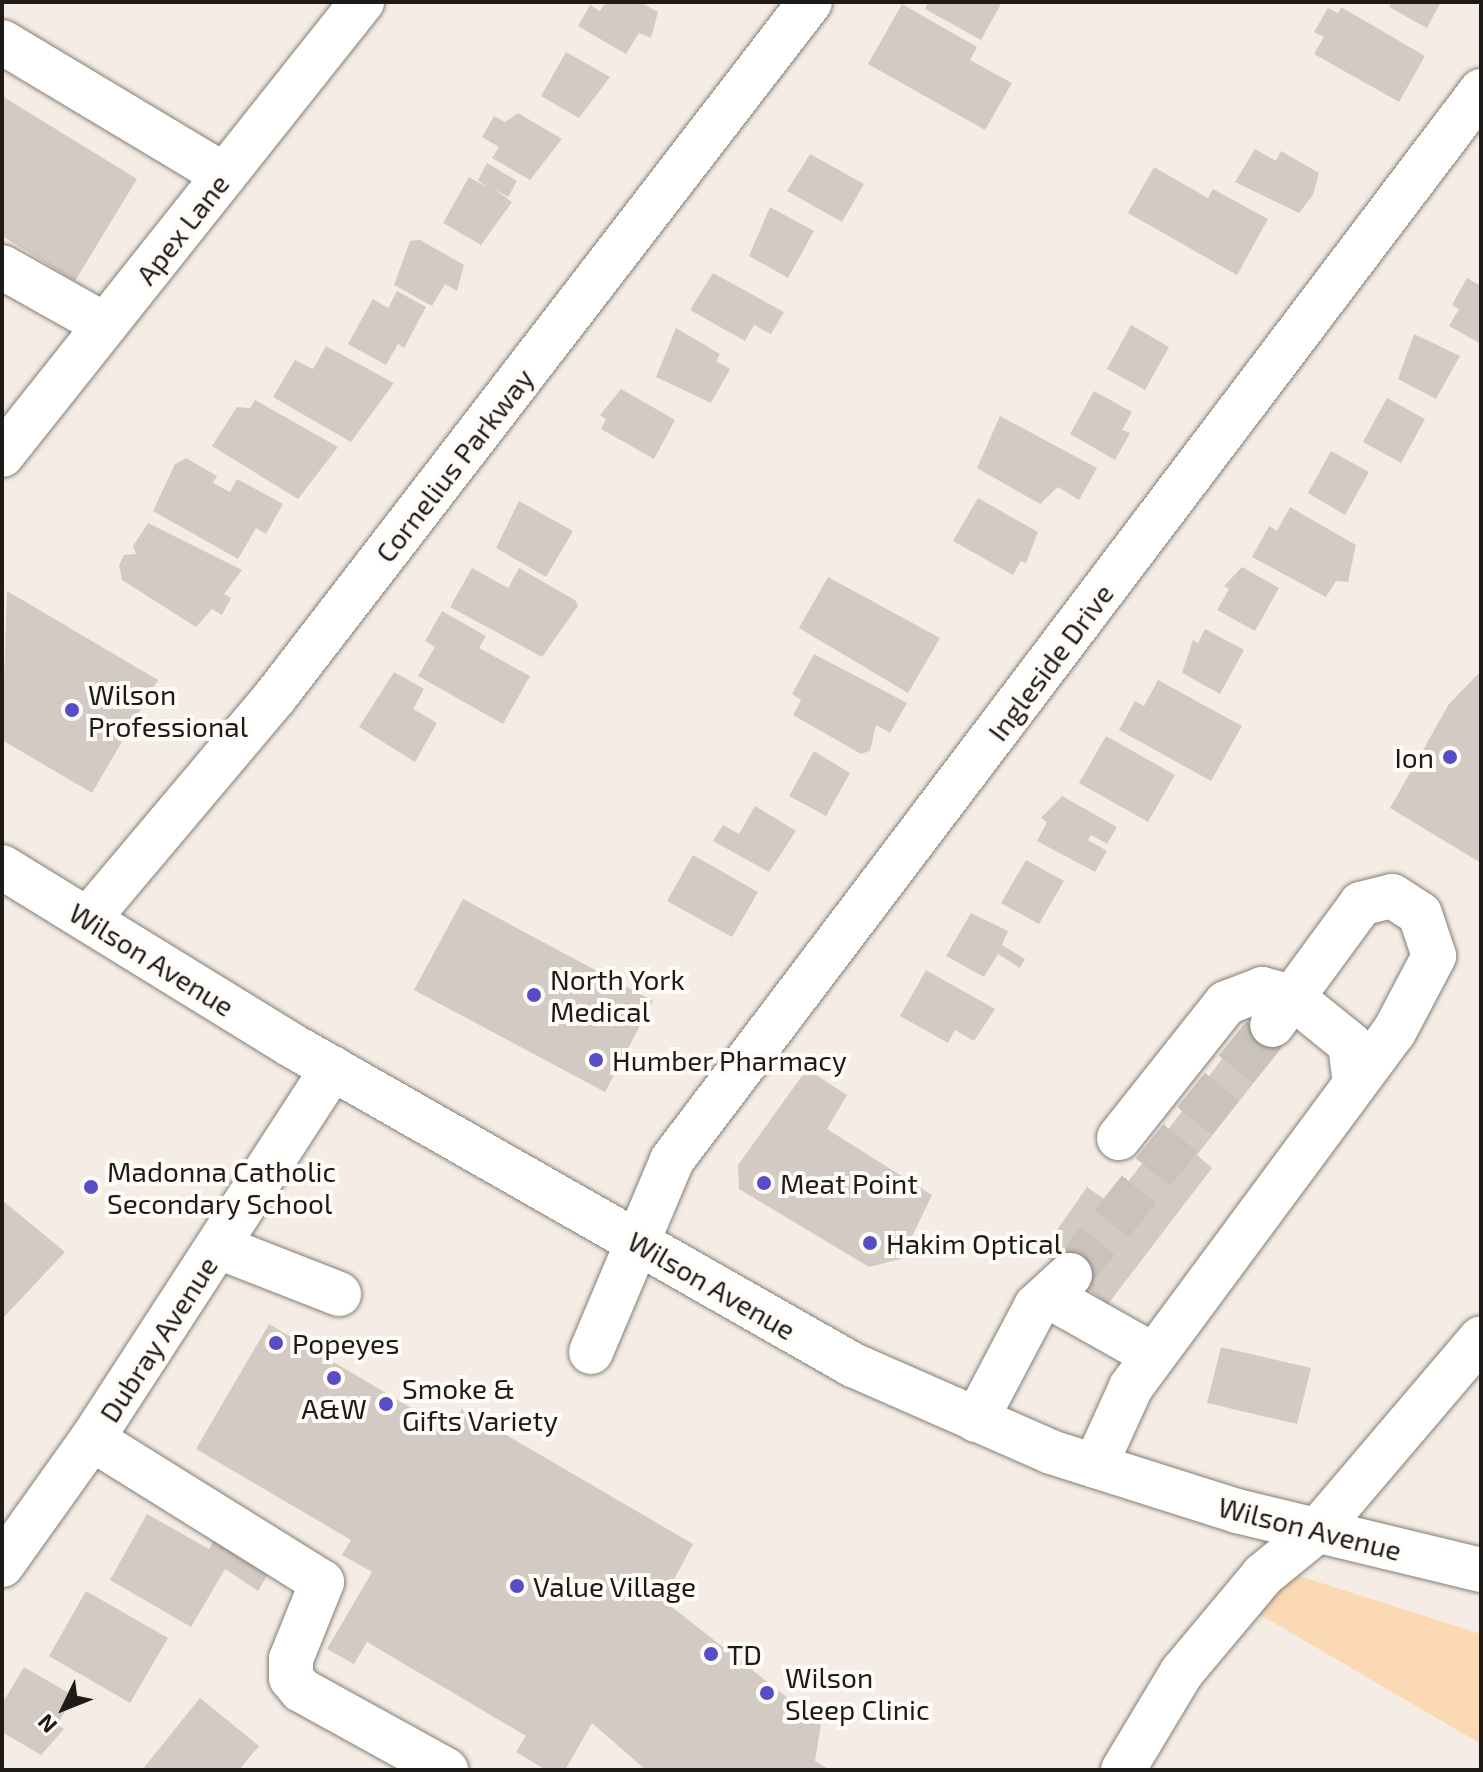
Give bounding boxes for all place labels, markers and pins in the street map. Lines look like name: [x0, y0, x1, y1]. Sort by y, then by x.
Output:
place label: Wilson Professional: [88, 677, 248, 743]
marker: Wilson Professional: [63, 701, 81, 719]
place label: Ion: [1394, 740, 1434, 774]
marker: Ion: [1441, 748, 1459, 766]
place label: North York Medical: [550, 962, 686, 1028]
marker: North York Medical: [525, 986, 543, 1004]
place label: Humber Pharmacy: [612, 1043, 847, 1077]
marker: Humber Pharmacy: [587, 1051, 605, 1069]
place label: Madonna Catholic Secondary School: [107, 1154, 336, 1220]
place label: Meat Point: [780, 1166, 918, 1200]
marker: Meat Point: [755, 1174, 773, 1192]
marker: Madonna Catholic Secondary School: [82, 1178, 100, 1196]
place label: Hakim Optical: [886, 1226, 1062, 1260]
marker: Hakim Optical: [861, 1234, 879, 1252]
place label: Popeyes: [292, 1326, 399, 1360]
marker: Popeyes: [267, 1334, 285, 1352]
marker: A&W: [325, 1369, 343, 1387]
place label: Smoke & Gifts Variety: [402, 1371, 559, 1437]
place label: A&W: [301, 1391, 367, 1425]
marker: Smoke & Gifts Variety: [377, 1395, 395, 1413]
place label: Value Village: [533, 1569, 697, 1603]
marker: Value Village: [508, 1577, 526, 1595]
place label: TD: [727, 1637, 762, 1671]
marker: TD: [702, 1645, 720, 1663]
place label: Wilson Sleep Clinic: [785, 1660, 930, 1726]
marker: Wilson Sleep Clinic: [756, 1682, 778, 1704]

